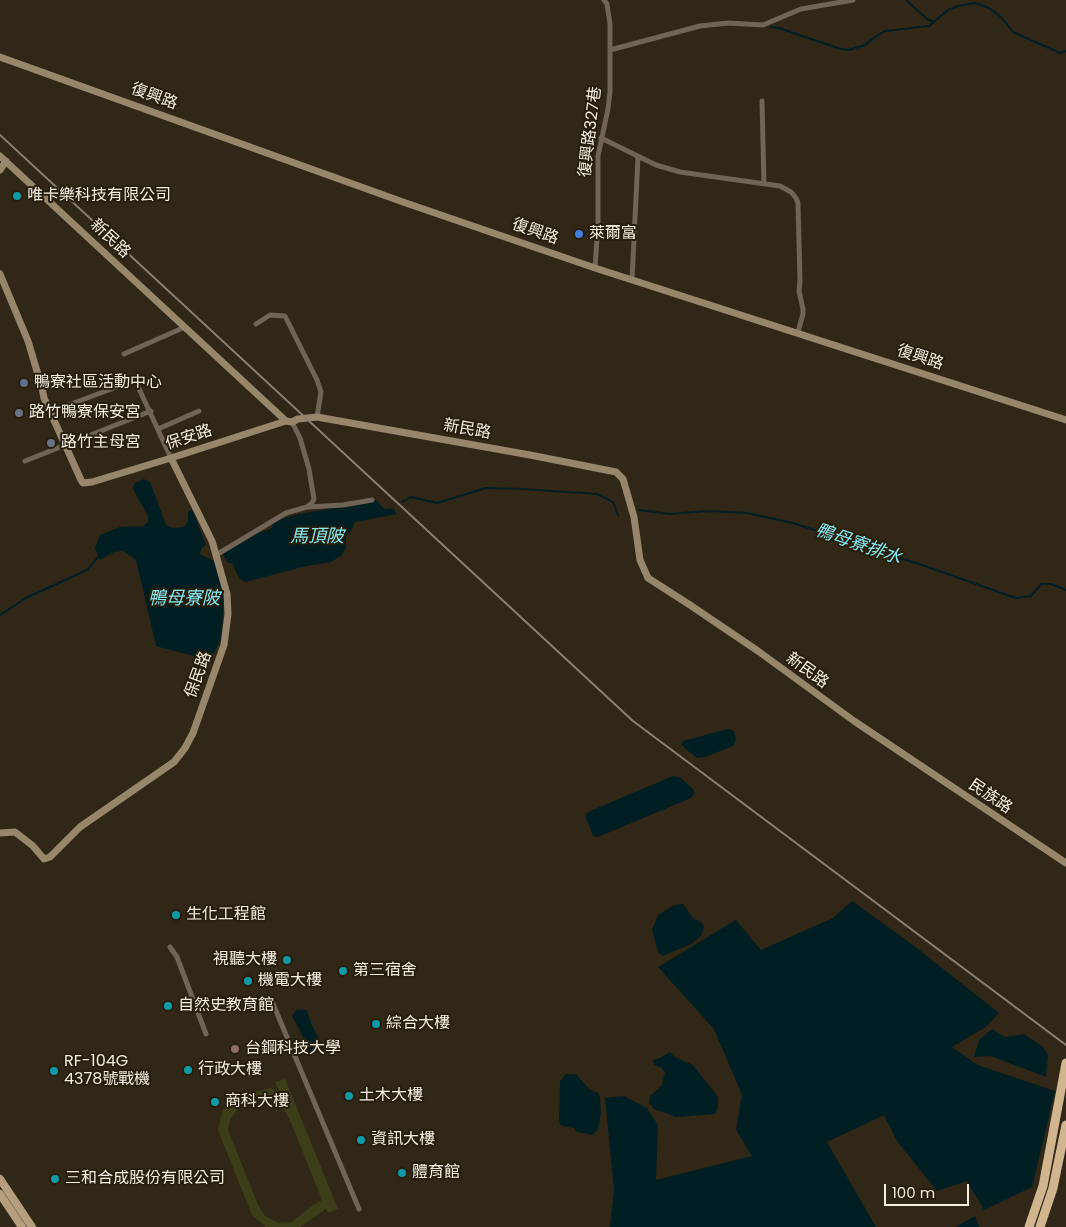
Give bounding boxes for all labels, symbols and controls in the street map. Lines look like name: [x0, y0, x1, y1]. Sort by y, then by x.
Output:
street label: 復興路: [128, 80, 180, 114]
street label: 復興路327巷: [576, 85, 606, 179]
place label: 唯卡樂科技有限公司: [27, 186, 171, 206]
marker: 唯卡樂科技有限公司: [11, 190, 23, 202]
street label: 復興路: [509, 215, 561, 249]
street label: 新民路: [86, 216, 134, 262]
place label: 萊爾富: [589, 224, 637, 244]
marker: 萊爾富: [573, 228, 585, 240]
street label: 復興路: [894, 341, 946, 375]
place label: 鴨寮社區活動中心: [34, 373, 162, 393]
marker: 鴨寮社區活動中心: [18, 377, 30, 389]
place label: 路竹鴨寮保安宮: [29, 403, 141, 423]
marker: 路竹鴨寮保安宮: [13, 407, 25, 419]
street label: 新民路: [442, 416, 492, 444]
street label: 保安路: [163, 421, 215, 455]
place label: 路竹主母宮: [61, 433, 141, 453]
marker: 路竹主母宮: [45, 437, 57, 449]
water label: 鴨母寮排水: [812, 520, 904, 570]
water label: 馬頂陂: [290, 526, 344, 548]
water label: 鴨母寮陂: [148, 588, 220, 610]
street label: 保民路: [182, 649, 216, 701]
street label: 新民路: [782, 649, 832, 693]
street label: 民族路: [965, 776, 1015, 818]
place label: 生化工程館: [186, 905, 266, 925]
marker: 生化工程館: [170, 909, 182, 921]
place label: 視聽大樓: [213, 950, 277, 970]
marker: 視聽大樓: [281, 954, 293, 966]
place label: 第三宿舍: [353, 961, 417, 981]
marker: 第三宿舍: [337, 965, 349, 977]
place label: 機電大樓: [258, 971, 322, 991]
marker: 機電大樓: [242, 975, 254, 987]
place label: 自然史教育館: [178, 996, 274, 1016]
marker: 自然史教育館: [162, 1000, 174, 1012]
place label: 綜合大樓: [386, 1014, 450, 1034]
marker: 綜合大樓: [370, 1018, 382, 1030]
place label: 台鋼科技大學: [245, 1039, 341, 1059]
marker: 台鋼科技大學: [229, 1043, 241, 1055]
place label: RF-104G 4378號戰機: [64, 1052, 150, 1090]
place label: 行政大樓: [198, 1060, 262, 1080]
marker: 行政大樓: [182, 1064, 194, 1076]
marker: RF-104G 4378號戰機: [48, 1065, 60, 1077]
place label: 土木大樓: [359, 1086, 423, 1106]
marker: 土木大樓: [343, 1090, 355, 1102]
place label: 商科大樓: [225, 1092, 289, 1112]
marker: 商科大樓: [209, 1096, 221, 1108]
place label: 資訊大樓: [371, 1130, 435, 1150]
marker: 資訊大樓: [355, 1134, 367, 1146]
place label: 體育館: [412, 1163, 460, 1183]
marker: 體育館: [396, 1167, 408, 1179]
place label: 三和合成股份有限公司: [65, 1169, 225, 1189]
marker: 三和合成股份有限公司: [49, 1173, 61, 1185]
scale bar: [886, 1174, 971, 1206]
text: 100 m: [892, 1182, 935, 1203]

